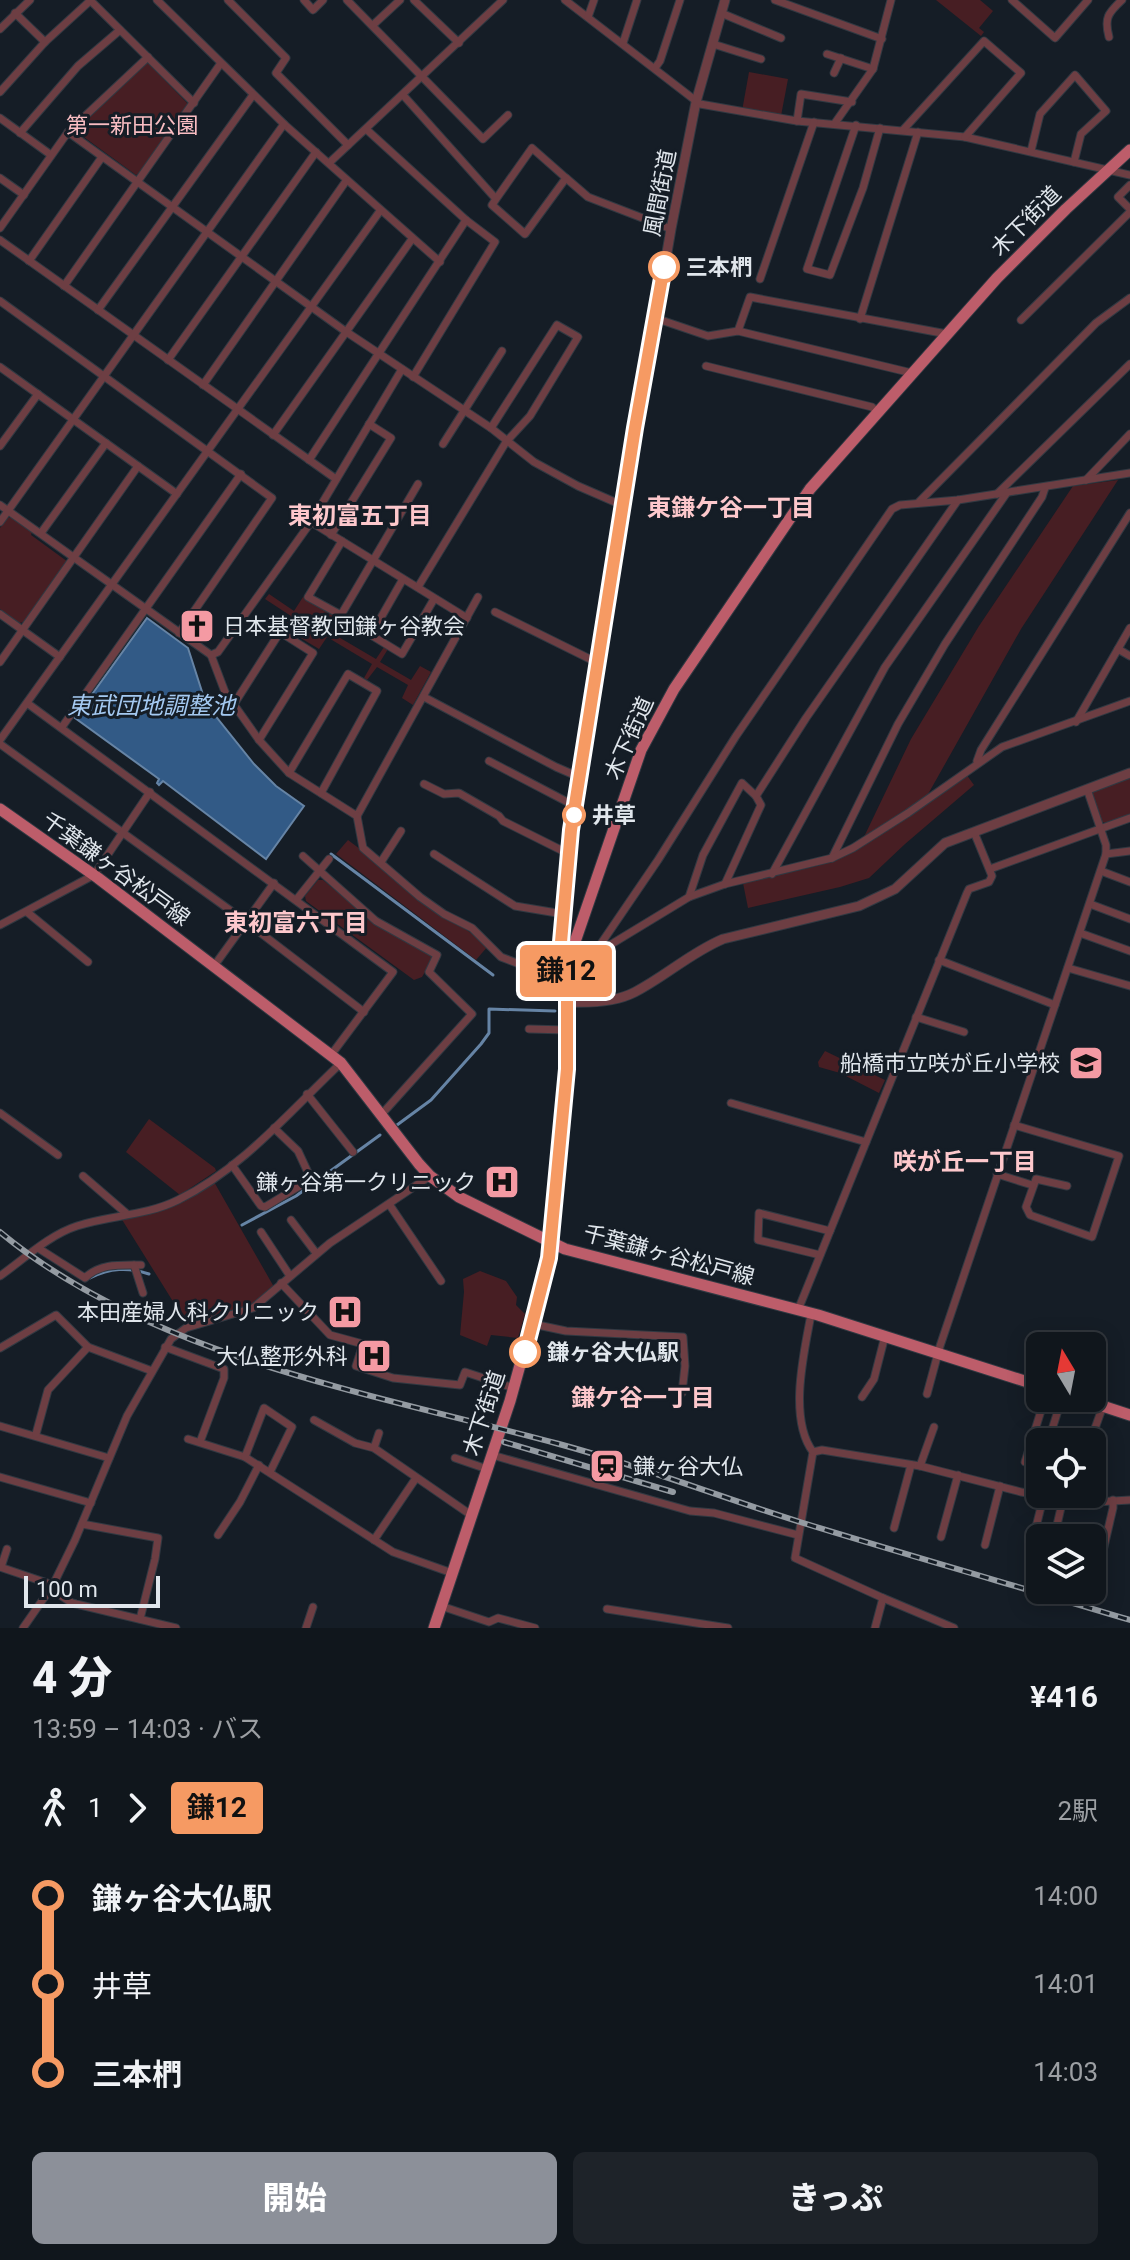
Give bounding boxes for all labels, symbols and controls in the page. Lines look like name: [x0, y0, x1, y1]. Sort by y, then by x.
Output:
park label: 第一新田公園: [66, 113, 198, 138]
street label: 風間街道: [639, 147, 681, 239]
street label: 木下街道: [986, 181, 1066, 261]
marker: 三本椚: [649, 252, 679, 282]
place label: 三本椚: [686, 255, 752, 280]
district label: 東鎌ケ谷一丁目: [647, 494, 815, 522]
district label: 東初富五丁目: [288, 502, 432, 530]
church icon: 日本基督教団鎌ヶ谷教会: [178, 607, 216, 645]
place label: 日本基督教団鎌ヶ谷教会: [223, 614, 465, 639]
water label: 東武団地調整池: [67, 692, 237, 720]
street label: 木下街道: [600, 693, 658, 783]
place label: 井草: [592, 803, 636, 828]
marker: 井草: [563, 804, 585, 826]
street label: 千葉鎌ヶ谷松戸線: [37, 807, 195, 931]
district label: 東初富六丁目: [224, 909, 368, 937]
line badge: 鎌12: [520, 945, 612, 997]
text: 鎌12: [536, 954, 596, 987]
school or university icon: 船橋市立咲が丘小学校: [1067, 1044, 1105, 1082]
place label: 船橋市立咲が丘小学校: [840, 1051, 1060, 1076]
district label: 咲が丘一丁目: [893, 1148, 1037, 1176]
hospital icon: 鎌ヶ谷第一クリニック: [483, 1163, 521, 1201]
place label: 鎌ヶ谷第一クリニック: [256, 1170, 476, 1195]
street label: 千葉鎌ヶ谷松戸線: [581, 1220, 757, 1290]
hospital icon: 本田産婦人科クリニック: [326, 1293, 364, 1331]
place label: 本田産婦人科クリニック: [77, 1300, 319, 1325]
north arrow: [1026, 1332, 1106, 1412]
map controls: [1026, 1332, 1106, 1604]
hospital icon: 大仏整形外科: [355, 1337, 393, 1375]
marker: 鎌ヶ谷大仏駅: [510, 1337, 540, 1367]
place label: 鎌ヶ谷大仏駅: [547, 1340, 679, 1365]
place label: 大仏整形外科: [216, 1344, 348, 1369]
street label: 木下街道: [459, 1367, 509, 1459]
district label: 鎌ケ谷一丁目: [571, 1384, 715, 1412]
button: locate: [1026, 1428, 1106, 1508]
station icon: 鎌ヶ谷大仏: [588, 1447, 626, 1485]
place label: 鎌ヶ谷大仏: [633, 1454, 743, 1479]
button: layers: [1026, 1524, 1106, 1604]
scale bar: [24, 1572, 160, 1608]
text: 100 m: [36, 1577, 98, 1602]
text: 4 分: [32, 1652, 112, 1704]
text: ¥416: [1030, 1679, 1098, 1714]
text: 13:59 – 14:03 · バス: [32, 1714, 263, 1744]
icon: walk: [32, 1786, 76, 1830]
icon: forward: [115, 1786, 159, 1830]
text: 鎌12: [187, 1791, 247, 1824]
text: 1: [88, 1793, 103, 1823]
text: 2駅: [1057, 1796, 1098, 1826]
text: 鎌ヶ谷大仏駅: [92, 1881, 272, 1916]
text: 14:00: [1033, 1881, 1098, 1911]
text: 井草: [92, 1969, 152, 2004]
text: 14:01: [1033, 1969, 1098, 1999]
text: 三本椚: [92, 2057, 182, 2092]
text: 14:03: [1033, 2057, 1098, 2087]
button: 開始: [32, 2152, 557, 2244]
button: きっぷ: [573, 2152, 1098, 2244]

